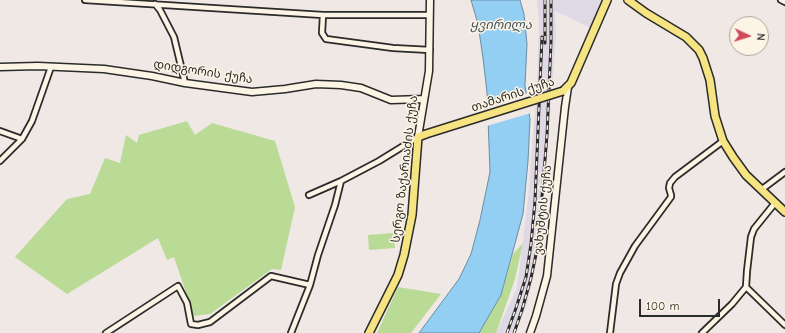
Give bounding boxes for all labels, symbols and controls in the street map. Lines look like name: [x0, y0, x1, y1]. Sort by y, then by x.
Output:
north arrow: [729, 16, 769, 56]
water label: ყვირილა: [470, 17, 532, 33]
text: N: [754, 33, 767, 41]
street label: დიდგორის ქუჩა: [152, 57, 254, 87]
street label: თამარის ქუჩა: [469, 75, 557, 115]
street label: სერგო ზაქარიაძის ქუჩა: [389, 95, 421, 243]
street label: ვახუშტის ქუჩა: [531, 164, 555, 256]
scale bar: [641, 291, 722, 317]
text: 100 m: [646, 299, 679, 313]

